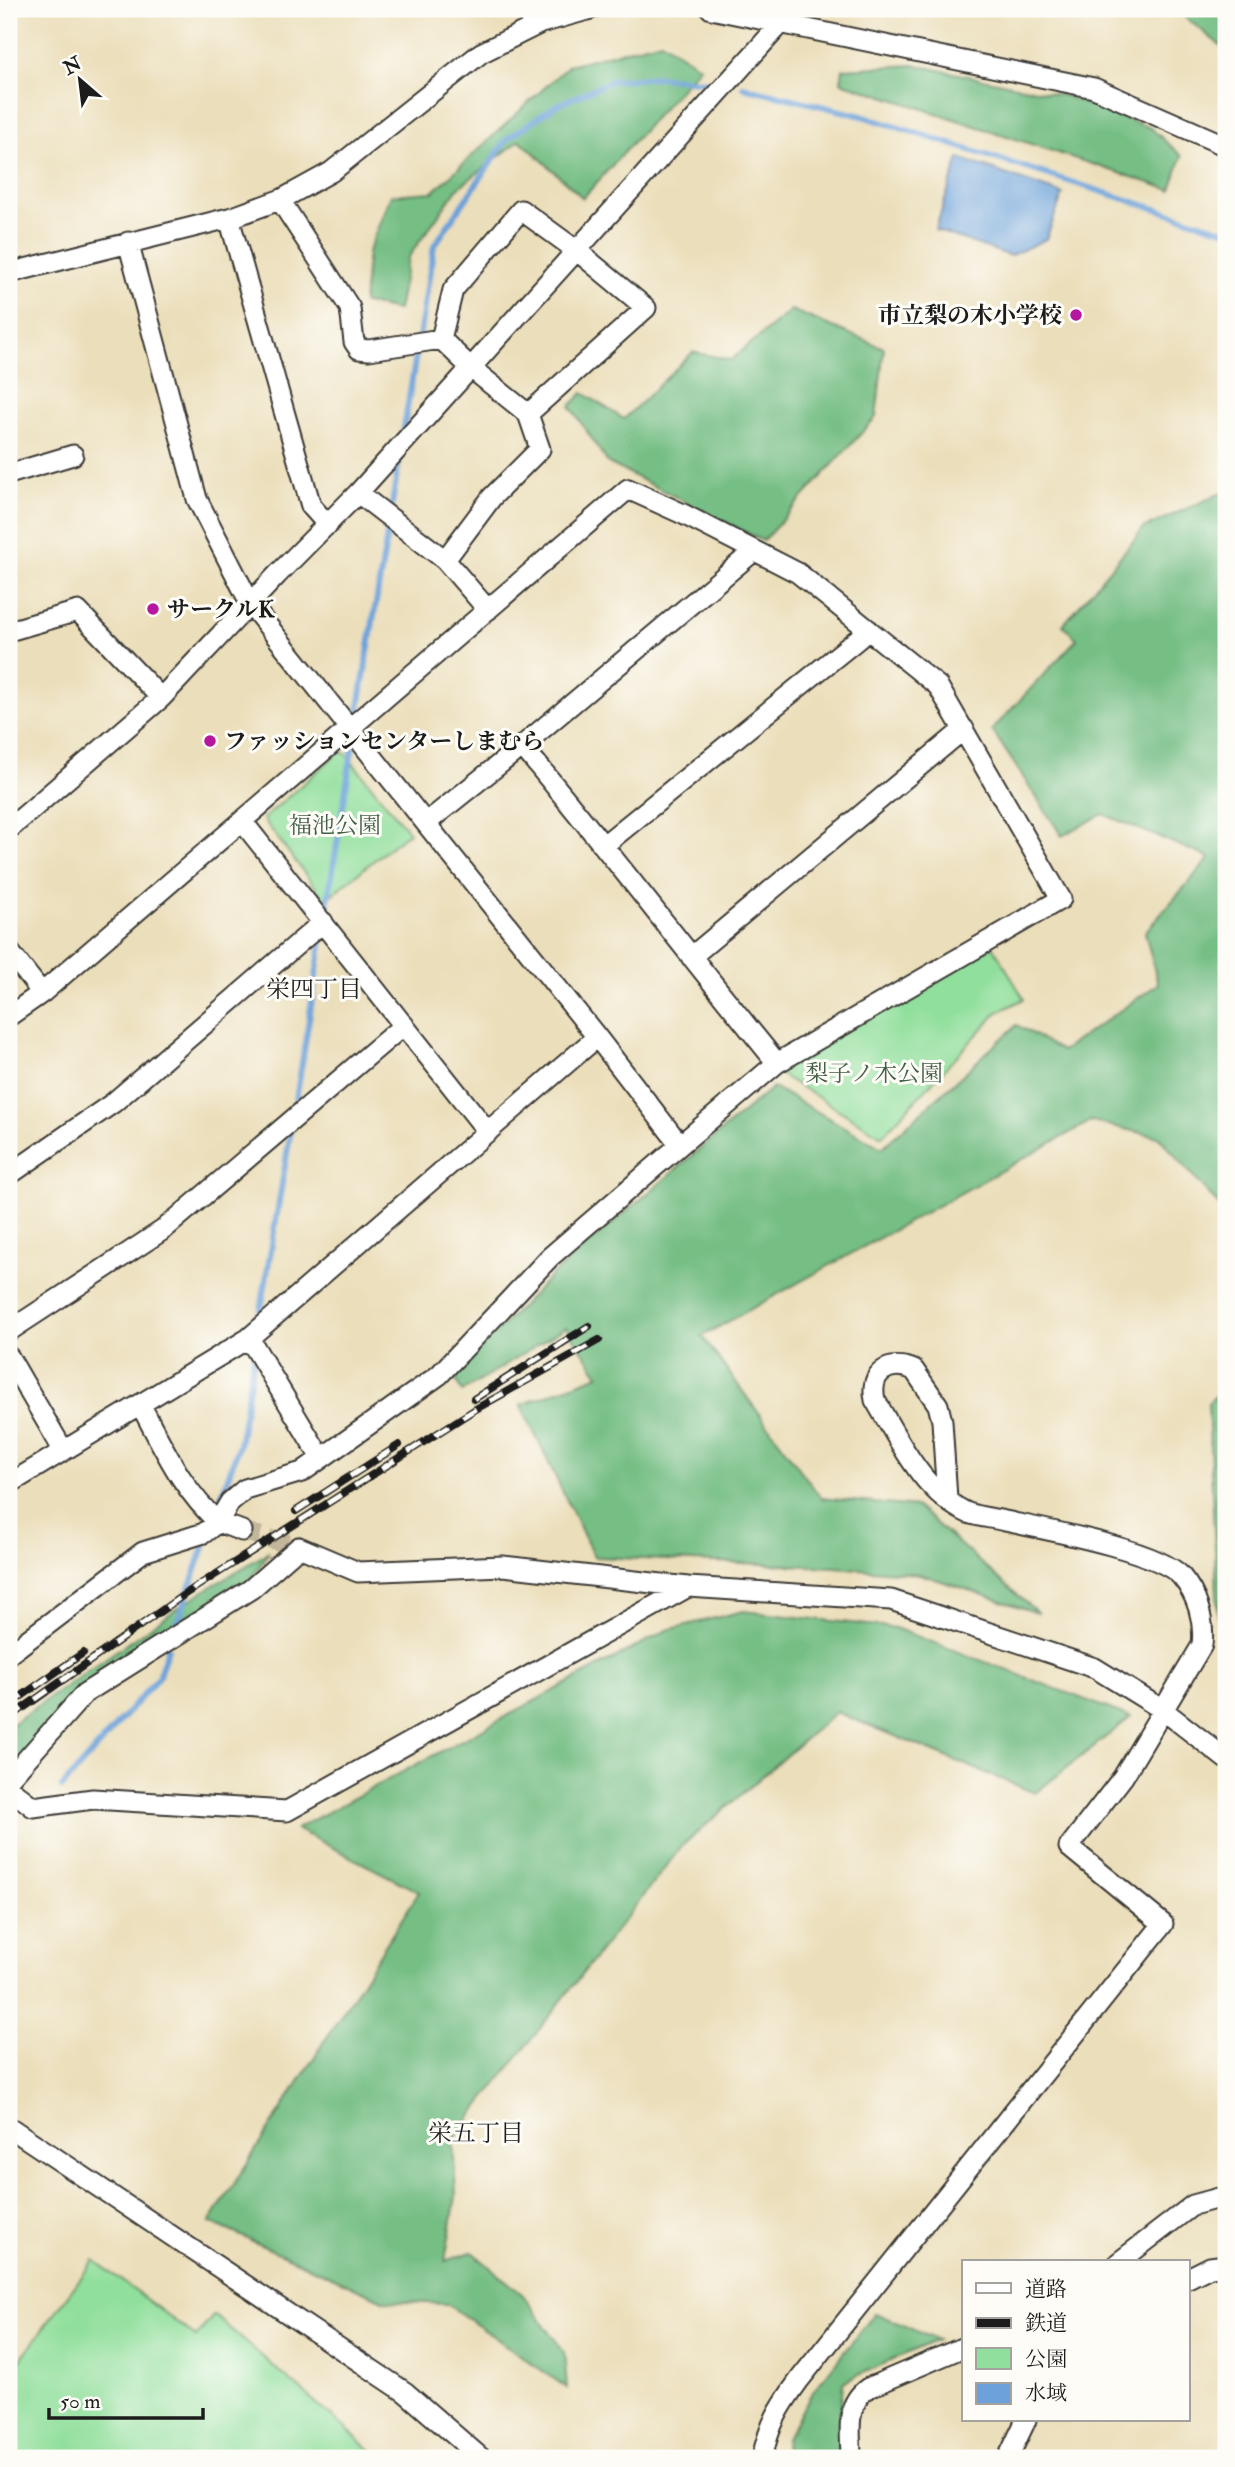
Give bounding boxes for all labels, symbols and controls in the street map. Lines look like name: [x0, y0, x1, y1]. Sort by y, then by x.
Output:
north arrow: [46, 46, 116, 116]
text: N: [58, 51, 87, 81]
place label: 市立梨の木小学校: [878, 301, 1062, 330]
marker: 市立梨の木小学校: [1068, 307, 1084, 323]
place label: サークルK: [167, 595, 275, 624]
marker: サークルK: [145, 601, 161, 617]
place label: ファッションセンターしまむら: [224, 727, 544, 756]
marker: ファッションセンターしまむら: [202, 733, 218, 749]
park label: 福池公園: [289, 811, 381, 840]
district label: 栄四丁目: [266, 974, 362, 1005]
park label: 梨子ノ木公園: [805, 1059, 943, 1088]
district label: 栄五丁目: [428, 2118, 524, 2149]
legend: [962, 2260, 1190, 2422]
text: 道路: [1025, 2276, 1067, 2303]
text: 鉄道: [1025, 2310, 1067, 2337]
text: 公園: [1025, 2346, 1067, 2373]
scale bar: [49, 2376, 203, 2420]
text: 水域: [1025, 2380, 1067, 2407]
text: 50 m: [60, 2388, 101, 2415]

